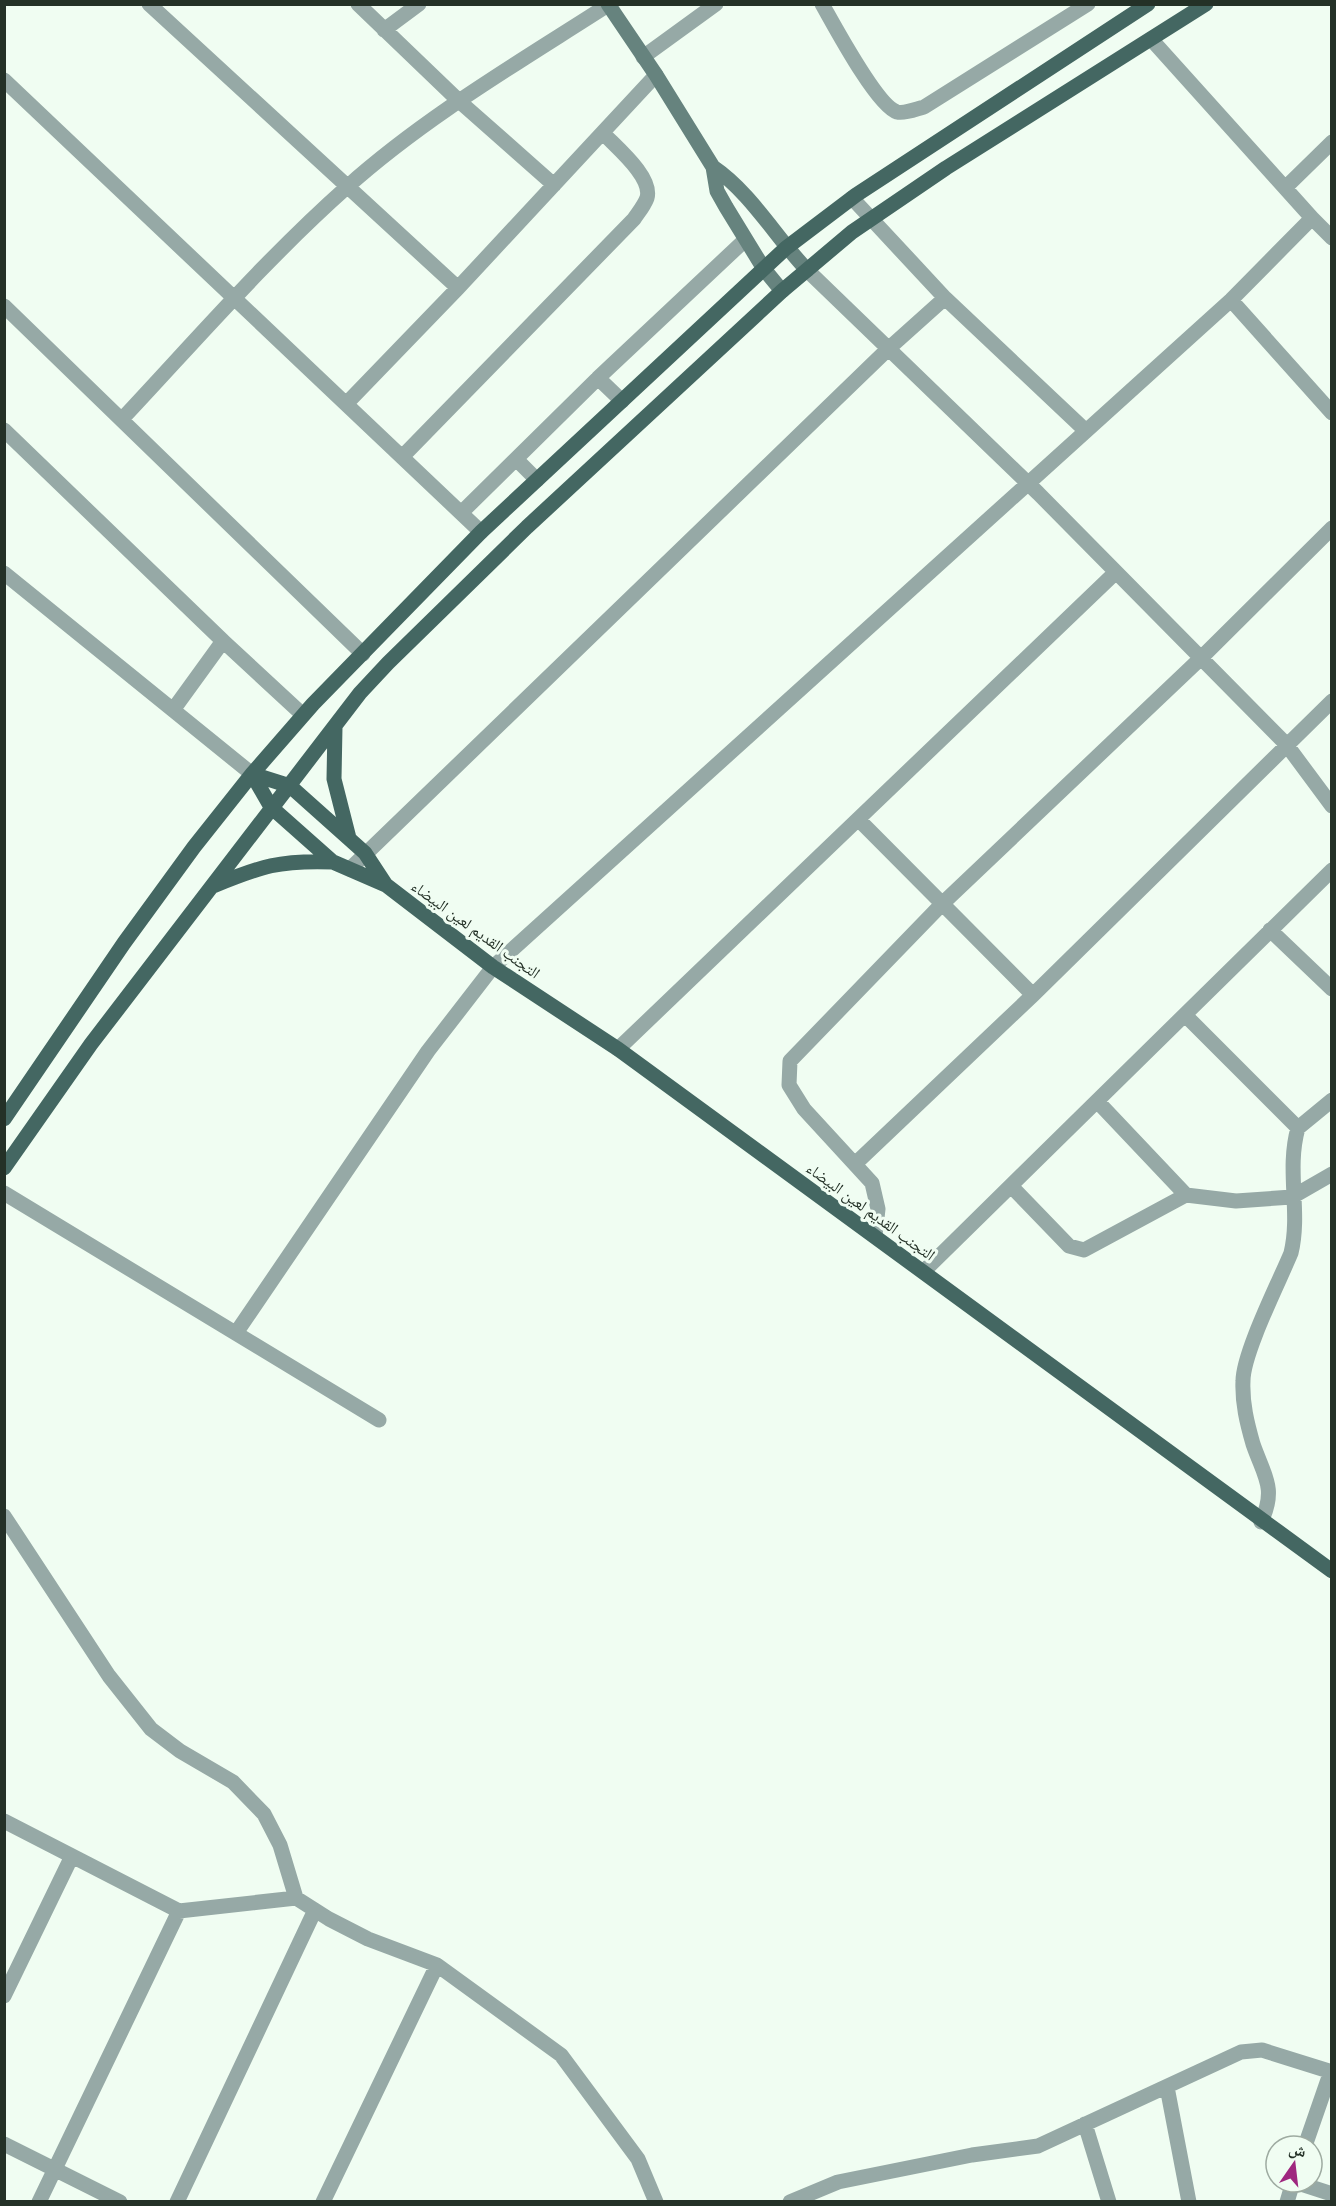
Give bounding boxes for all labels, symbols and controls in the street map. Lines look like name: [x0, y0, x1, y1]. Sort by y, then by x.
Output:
street label: التجنب القديم لعين البيضاء: [407, 875, 544, 983]
street label: التجنب القديم لعين البيضاء: [802, 1157, 939, 1265]
north arrow: [1264, 2134, 1324, 2194]
text: ش: [1287, 2138, 1308, 2161]

